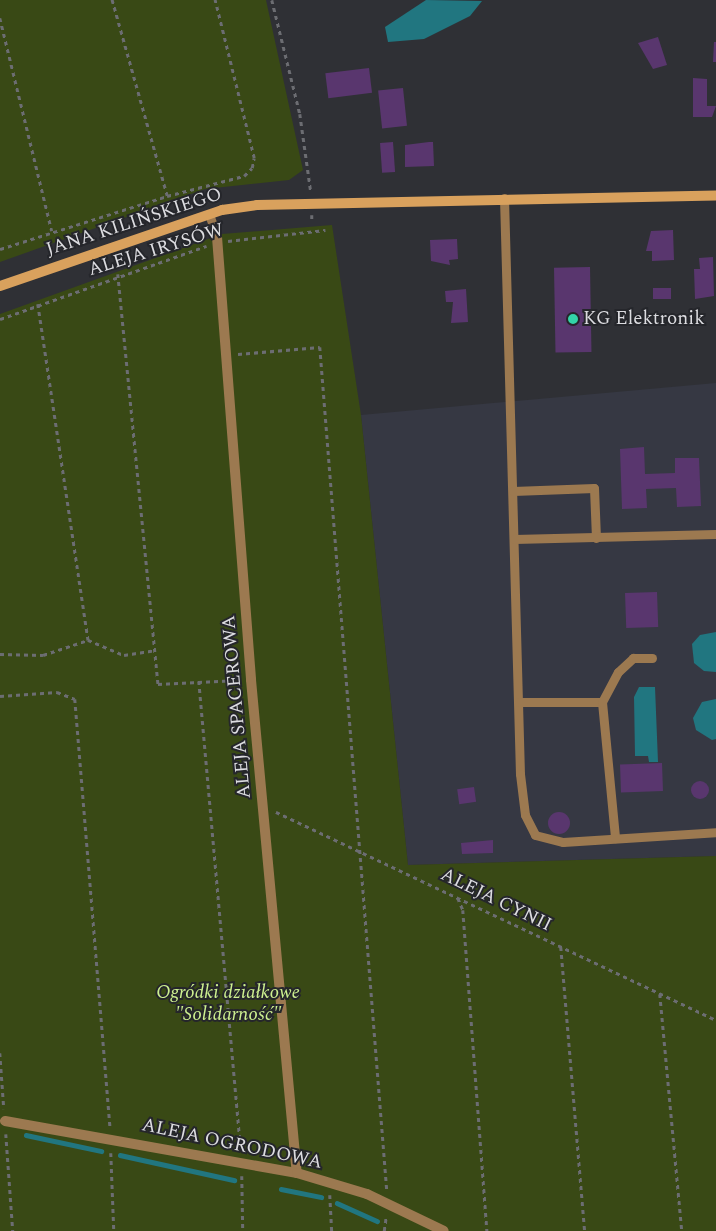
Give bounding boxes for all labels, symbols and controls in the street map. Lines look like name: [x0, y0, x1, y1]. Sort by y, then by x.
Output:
street label: JANA KILIŃSKIEGO: [43, 183, 225, 261]
street label: ALEJA IRYSÓW: [85, 219, 227, 281]
place label: KG Elektronik: [583, 308, 705, 330]
marker: KG Elektronik: [567, 313, 579, 325]
street label: ALEJA SPACEROWA: [218, 614, 256, 800]
street label: ALEJA CYNII: [437, 863, 555, 937]
park label: Ogródki działkowe "Solidarność": [156, 982, 300, 1026]
street label: ALEJA OGRODOWA: [140, 1114, 324, 1174]

